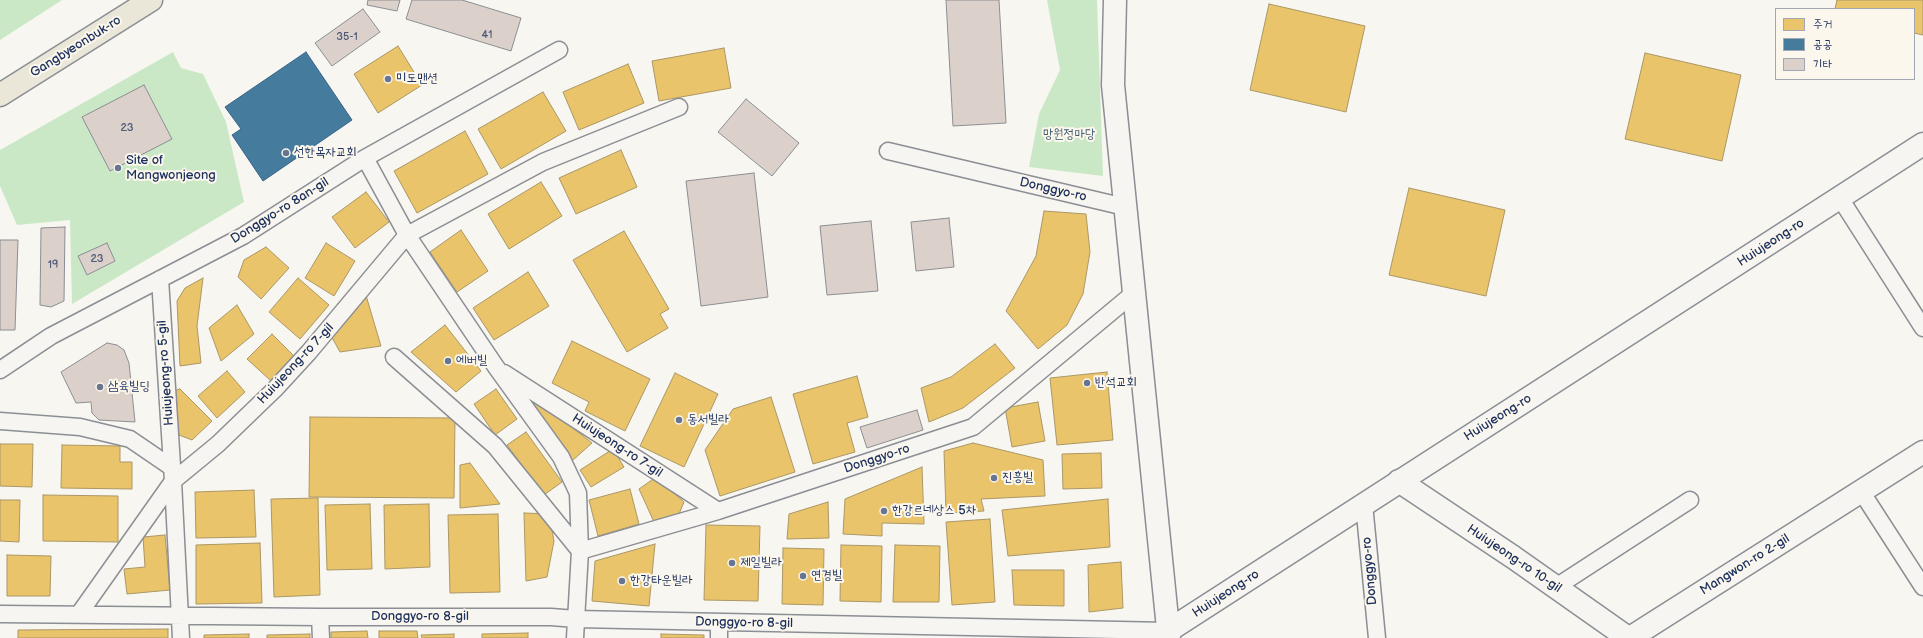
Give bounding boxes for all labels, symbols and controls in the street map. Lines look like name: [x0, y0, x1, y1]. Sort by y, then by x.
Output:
legend: [1775, 8, 1915, 80]
street label: Gangbyeonbuk-ro: [28, 13, 124, 81]
text: 주거: [1813, 17, 1832, 32]
house number: 41: [482, 28, 492, 42]
house number: 35-1: [336, 30, 358, 44]
text: 공공: [1813, 37, 1832, 52]
text: 기타: [1813, 57, 1832, 72]
place label: 미도맨션: [396, 71, 438, 87]
marker: 미도맨션: [383, 74, 393, 84]
house number: 23: [120, 121, 134, 135]
park label: 망원정마당: [1043, 127, 1095, 143]
place label: 선한목자교회: [294, 145, 357, 161]
marker: 선한목자교회: [281, 148, 291, 158]
place label: Site of Mangwonjeong: [126, 153, 216, 184]
marker: Site of Mangwonjeong: [113, 163, 123, 173]
street label: Donggyo-ro 8an-gil: [228, 175, 332, 247]
street label: Donggyo-ro: [1018, 175, 1088, 205]
street label: Huiujeong-ro: [1735, 216, 1807, 270]
house number: 23: [90, 252, 104, 266]
house number: 19: [48, 258, 58, 272]
street label: Huiujeong-ro 5-gil: [155, 320, 177, 426]
street label: Huiujeong-ro 7-gil: [255, 320, 337, 408]
place label: 에버빌: [456, 353, 487, 369]
marker: 에버빌: [443, 356, 453, 366]
place label: 반석교회: [1095, 375, 1137, 391]
marker: 반석교회: [1082, 378, 1092, 388]
place label: 삼육빌딩: [108, 379, 150, 395]
marker: 삼육빌딩: [95, 382, 105, 392]
street label: Huiujeong-ro: [1461, 391, 1535, 445]
street label: Huiujeong-ro 7-gil: [569, 411, 665, 481]
place label: 동서빌라: [687, 412, 729, 428]
marker: 동서빌라: [674, 415, 684, 425]
street label: Donggyo-ro: [842, 441, 912, 477]
place label: 진흥빌: [1002, 470, 1033, 486]
marker: 진흥빌: [989, 473, 999, 483]
place label: 한강르네상스 5차: [892, 503, 976, 519]
marker: 한강르네상스 5차: [879, 506, 889, 516]
street label: Huiujeong-ro 10-gil: [1464, 521, 1564, 597]
street label: Mangwon-ro 2-gil: [1697, 531, 1793, 599]
street label: Donggyo-ro: [1359, 536, 1381, 606]
place label: 제일빌라: [740, 555, 782, 571]
marker: 제일빌라: [727, 558, 737, 568]
street label: Huiujeong-ro: [1190, 567, 1262, 621]
place label: 연경빌: [811, 568, 842, 584]
marker: 연경빌: [798, 571, 808, 581]
place label: 한강타운빌라: [630, 573, 693, 589]
marker: 한강타운빌라: [617, 576, 627, 586]
street label: Donggyo-ro 8-gil: [371, 609, 469, 625]
street label: Donggyo-ro 8-gil: [695, 614, 793, 632]

